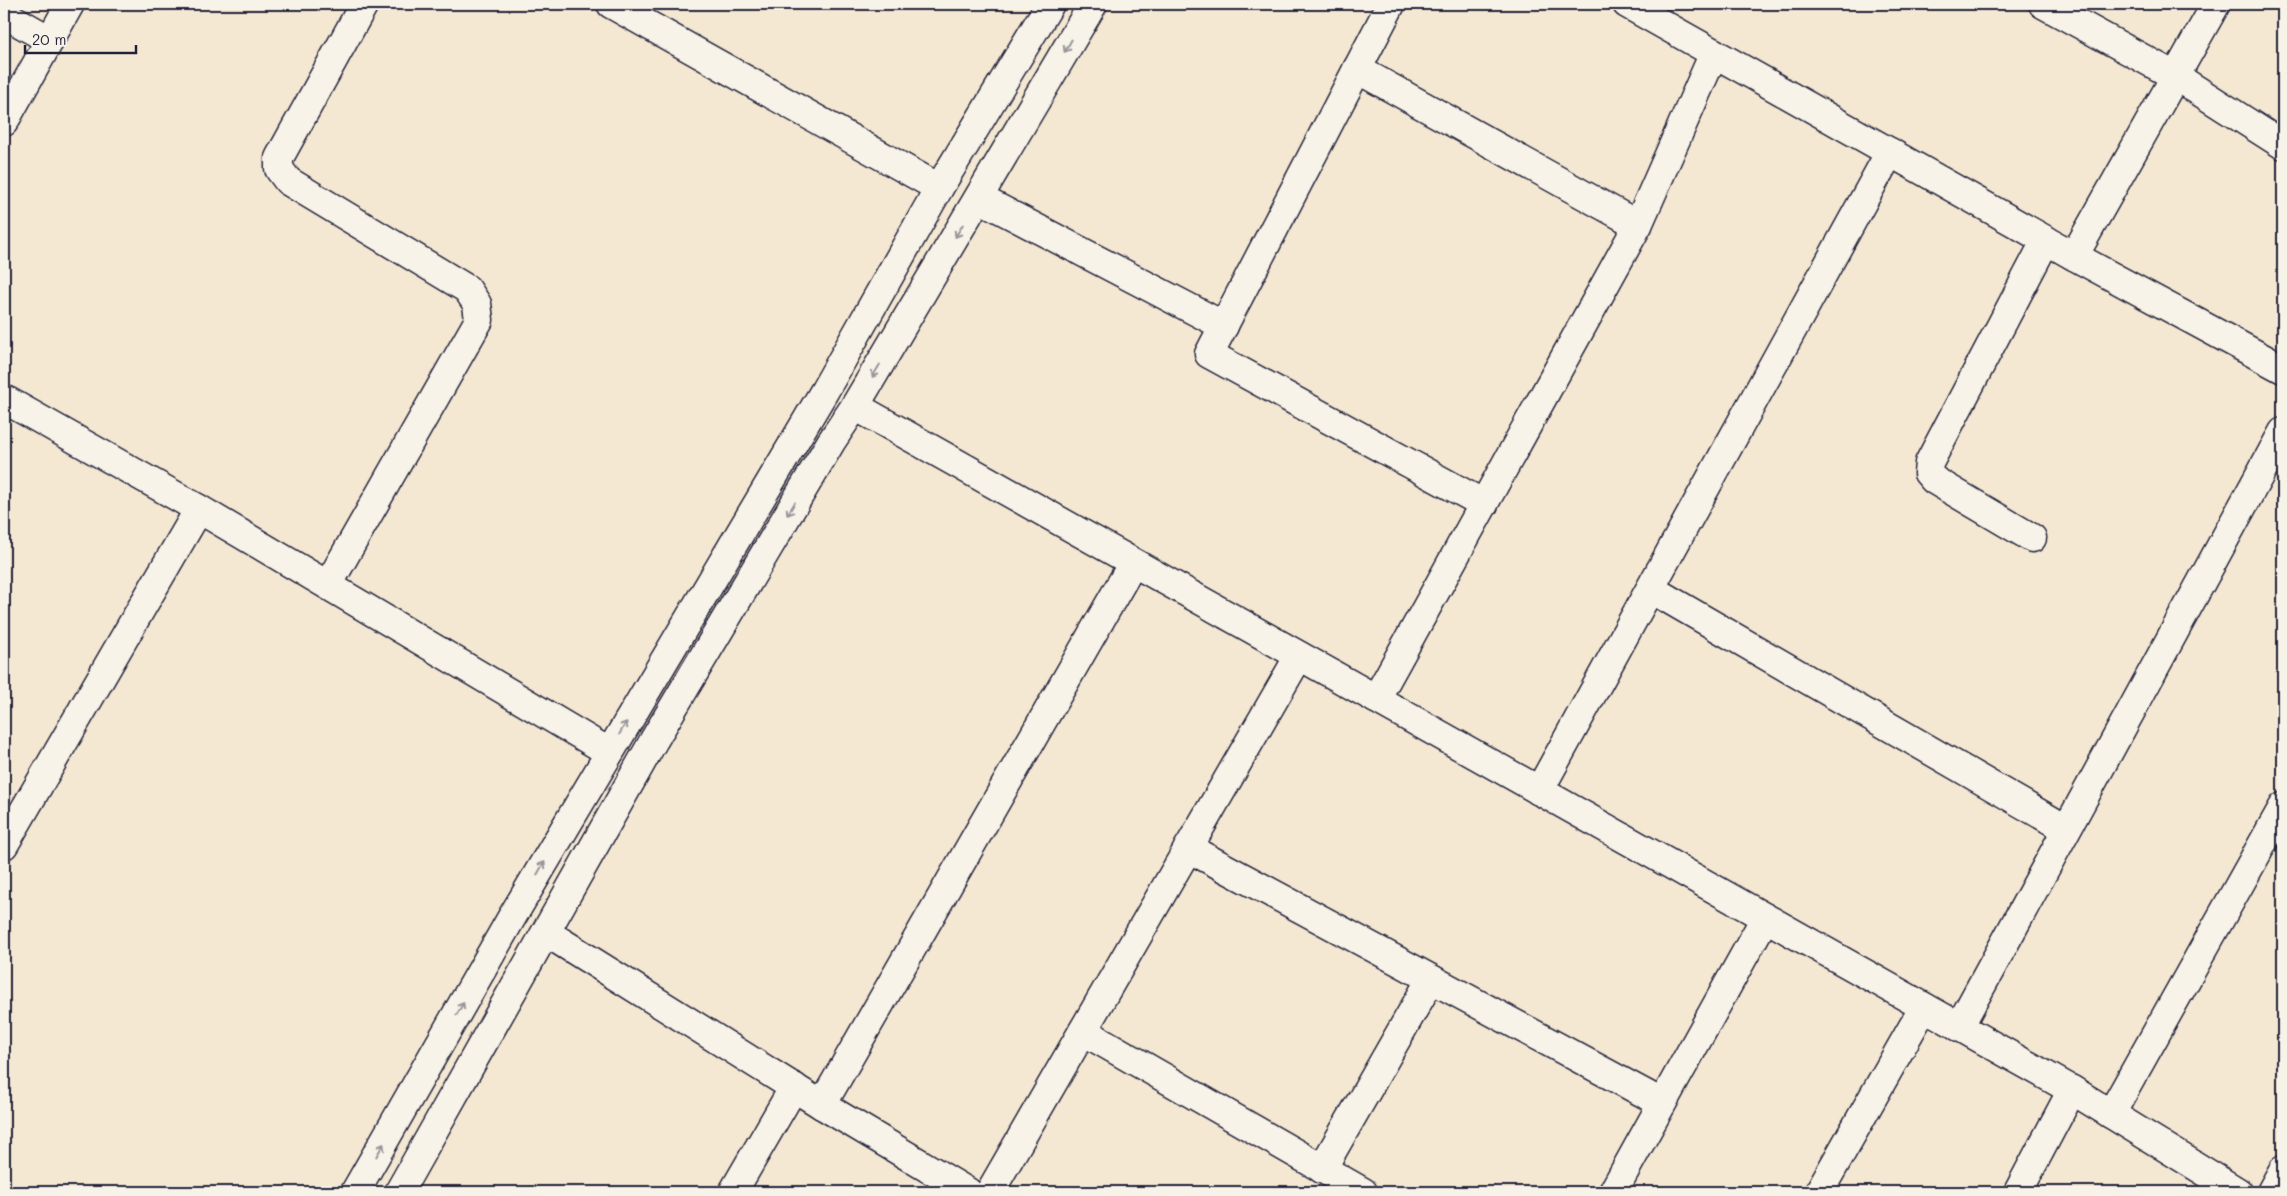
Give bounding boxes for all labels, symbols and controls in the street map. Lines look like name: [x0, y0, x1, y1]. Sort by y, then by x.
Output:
scale bar: [25, 22, 136, 54]
text: 20 m: [32, 29, 66, 49]
one-way arrow: [1062, 38, 1072, 52]
one-way arrow: [954, 224, 964, 238]
one-way arrow: [870, 363, 880, 377]
one-way arrow: [786, 502, 796, 517]
one-way arrow: [619, 721, 629, 735]
one-way arrow: [537, 861, 547, 876]
one-way arrow: [455, 1001, 465, 1016]
one-way arrow: [375, 1143, 385, 1158]

